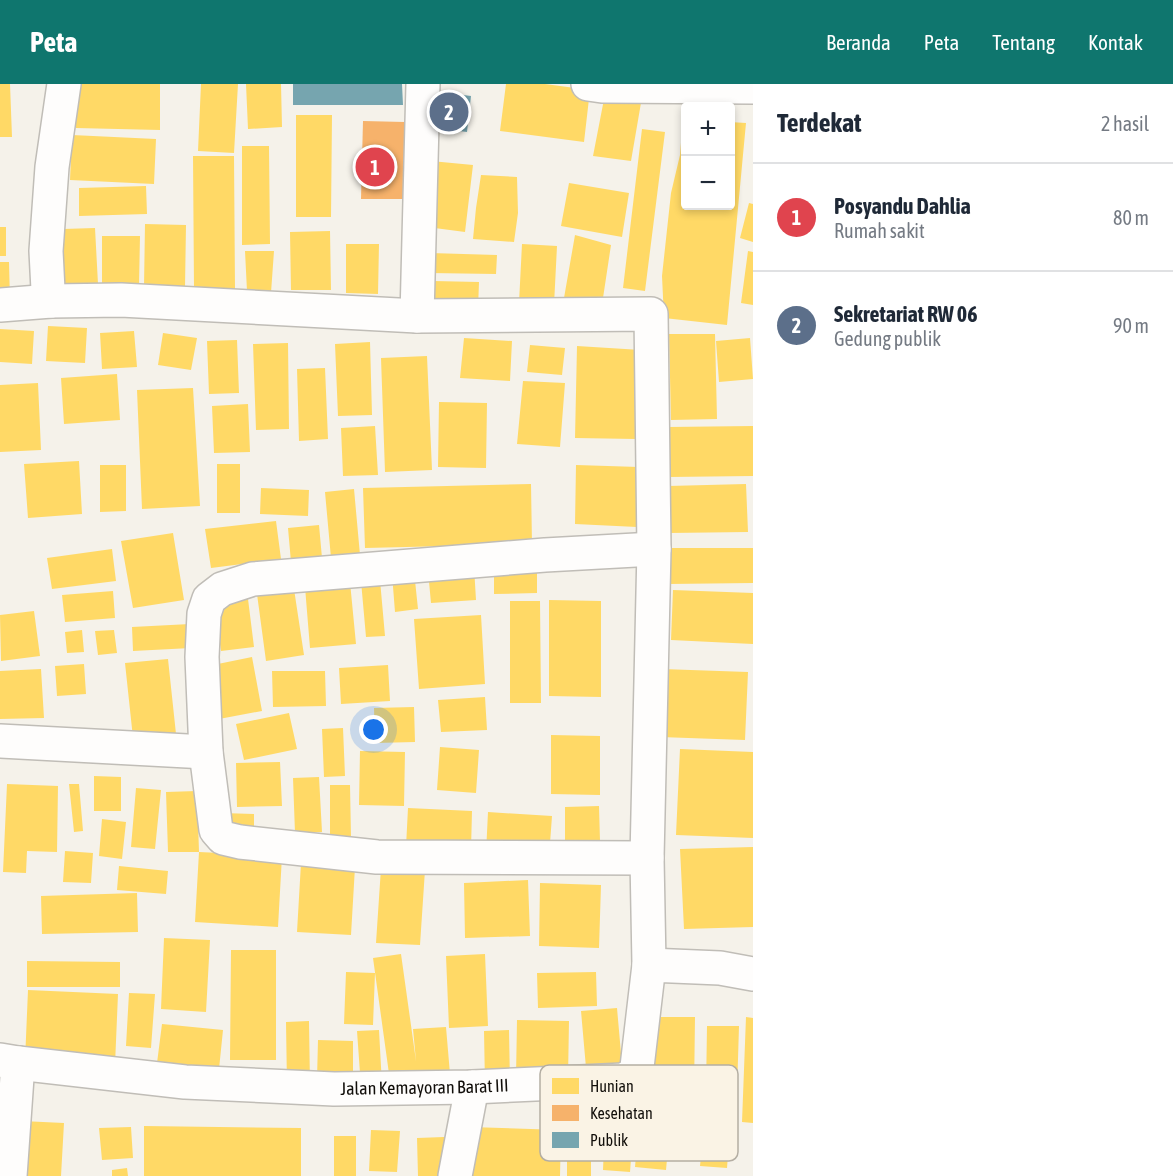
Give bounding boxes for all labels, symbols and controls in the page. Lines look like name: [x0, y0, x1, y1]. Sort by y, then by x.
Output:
text: Peta: [30, 26, 77, 58]
text: Beranda: [826, 30, 891, 54]
text: Peta: [924, 30, 959, 54]
text: Tentang: [992, 30, 1055, 54]
text: Kontak: [1088, 30, 1143, 54]
pin: 2: [430, 90, 468, 135]
map controls: [681, 102, 735, 210]
button: +: [681, 102, 735, 156]
text: Terdekat: [777, 108, 861, 138]
text: 2 hasil: [1101, 112, 1149, 135]
pin: 1: [356, 144, 394, 190]
button: −: [681, 156, 735, 210]
text: Posyandu Dahlia: [834, 193, 971, 219]
text: 1: [792, 206, 801, 229]
text: 80 m: [1113, 206, 1149, 229]
text: Rumah sakit: [834, 219, 925, 242]
text: Sekretariat RW 06: [834, 301, 978, 327]
text: 2: [792, 314, 801, 337]
text: 90 m: [1113, 314, 1149, 337]
text: Gedung publik: [834, 327, 941, 350]
your location: [359, 715, 388, 744]
legend: [540, 1065, 738, 1161]
street label: Jalan Kemayoran Barat III: [340, 1074, 509, 1099]
text: Hunian: [590, 1077, 634, 1095]
text: Kesehatan: [590, 1104, 653, 1122]
text: Publik: [590, 1131, 628, 1149]

